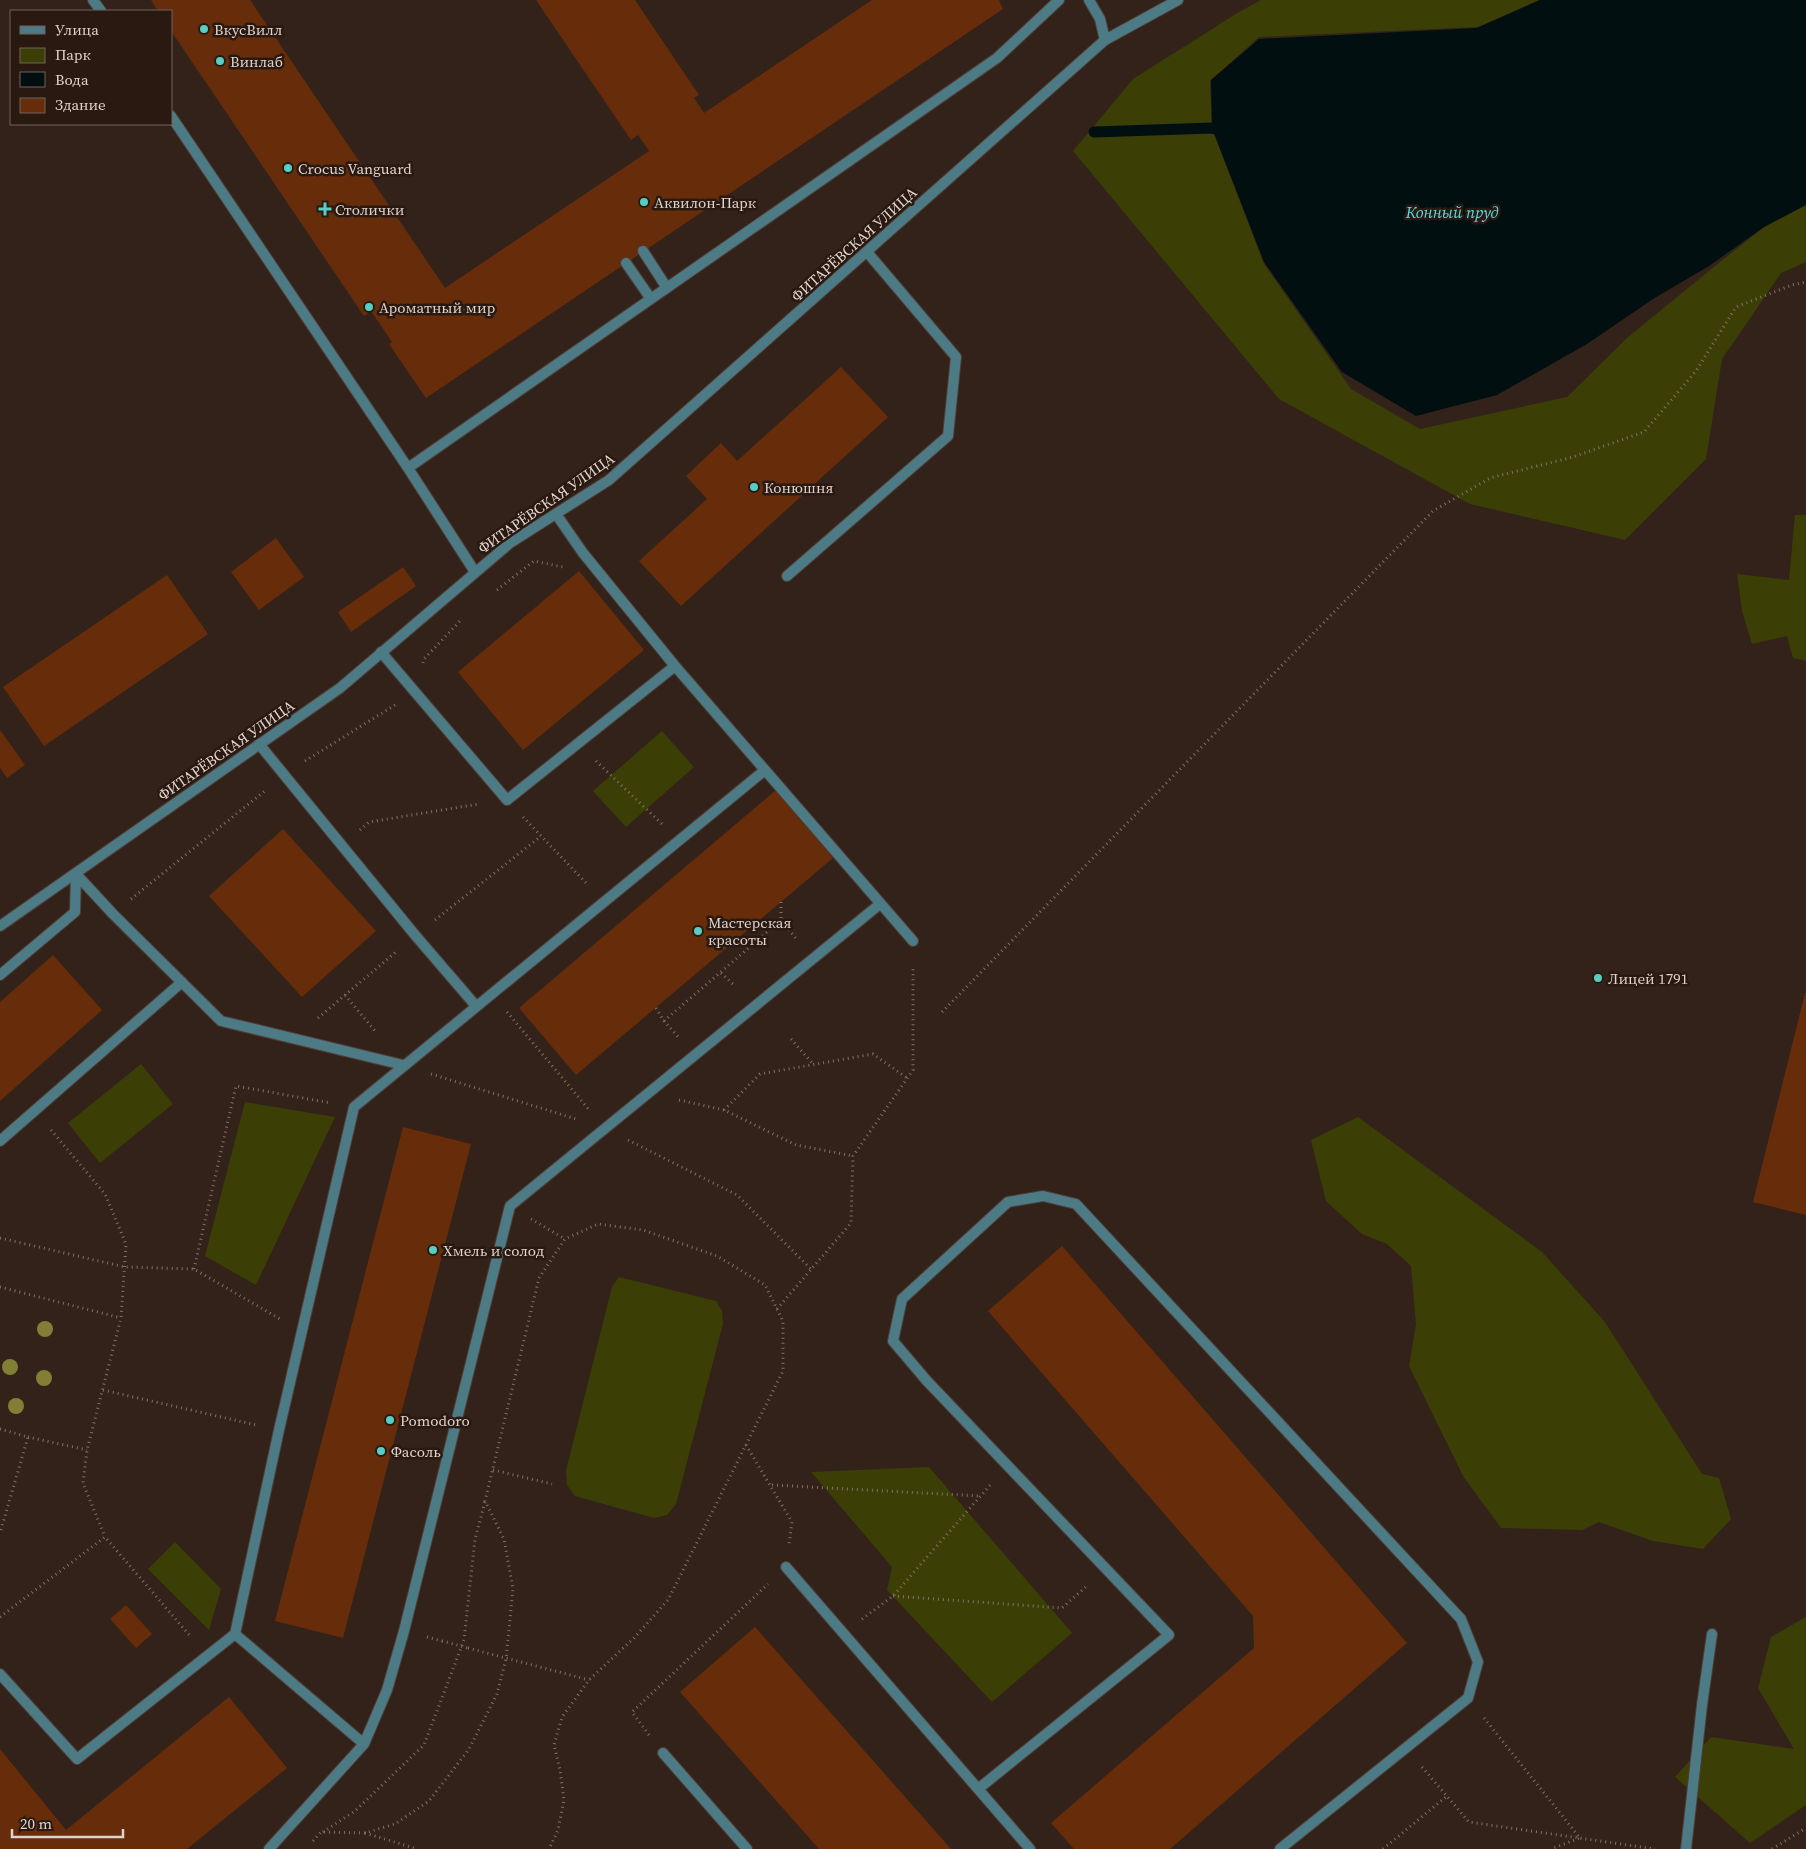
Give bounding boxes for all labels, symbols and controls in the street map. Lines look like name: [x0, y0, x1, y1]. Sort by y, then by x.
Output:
legend: [10, 10, 172, 125]
text: Улица: [55, 19, 99, 40]
place label: ВкусВилл: [214, 19, 282, 40]
marker: ВкусВилл: [198, 23, 210, 35]
text: Парк: [55, 44, 91, 65]
place label: Винлаб: [230, 51, 283, 72]
marker: Винлаб: [214, 55, 226, 67]
text: Вода: [55, 69, 89, 90]
text: Здание: [55, 94, 106, 115]
place label: Crocus Vanguard: [298, 158, 412, 179]
marker: Crocus Vanguard: [282, 162, 294, 174]
street label: ФИТАРЁВСКАЯ УЛИЦА: [787, 182, 921, 306]
place label: Аквилон-Парк: [654, 192, 757, 213]
marker: Аквилон-Парк: [638, 196, 650, 208]
place label: Столички: [335, 199, 405, 220]
water label: Конный пруд: [1405, 201, 1499, 223]
marker: Столички: [319, 203, 331, 215]
place label: Ароматный мир: [379, 297, 495, 318]
marker: Ароматный мир: [363, 301, 375, 313]
street label: ФИТАРЁВСКАЯ УЛИЦА: [473, 448, 619, 558]
place label: Конюшня: [764, 477, 833, 498]
marker: Конюшня: [748, 481, 760, 493]
street label: ФИТАРЁВСКАЯ УЛИЦА: [153, 695, 299, 805]
place label: Мастерская красоты: [708, 912, 791, 950]
marker: Мастерская красоты: [692, 925, 704, 937]
place label: Лицей 1791: [1608, 968, 1688, 989]
marker: Лицей 1791: [1592, 972, 1604, 984]
place label: Хмель и солод: [443, 1240, 545, 1261]
marker: Хмель и солод: [427, 1244, 439, 1256]
place label: Pomodoro: [400, 1410, 470, 1431]
marker: Pomodoro: [384, 1414, 396, 1426]
place label: Фасоль: [391, 1441, 441, 1462]
marker: Фасоль: [375, 1445, 387, 1457]
scale bar: [12, 1806, 124, 1838]
text: 20 m: [20, 1813, 52, 1834]

